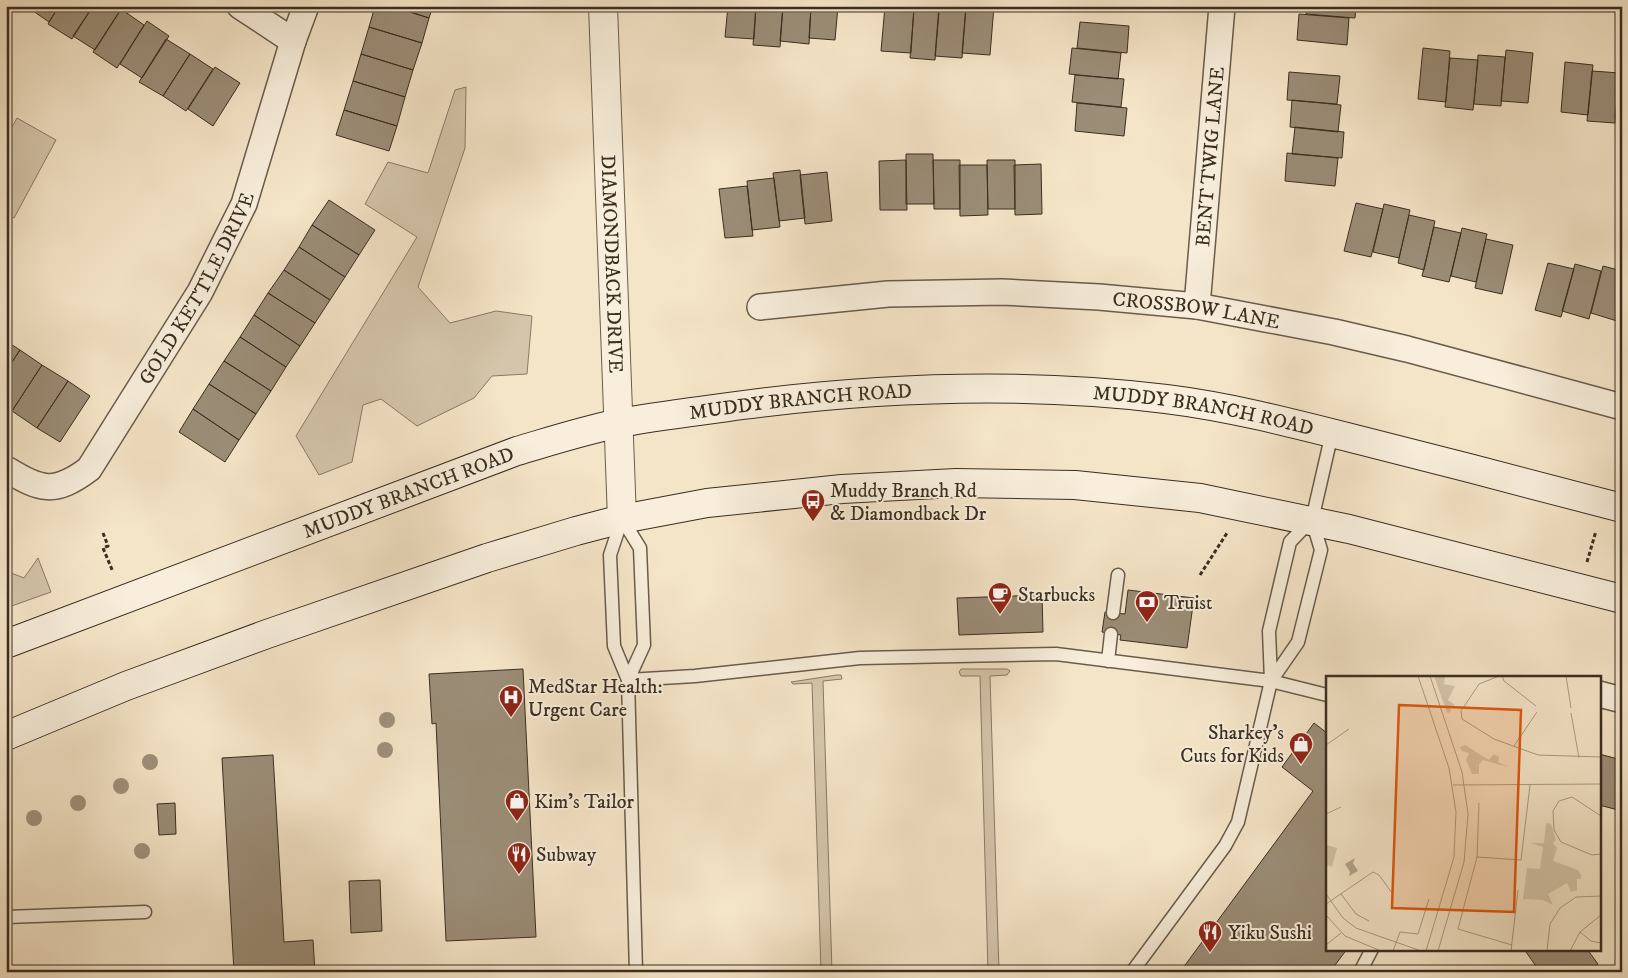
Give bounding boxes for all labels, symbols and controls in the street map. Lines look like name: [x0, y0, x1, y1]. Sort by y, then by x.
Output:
street label: BENT TWIG LANE: [1191, 66, 1231, 248]
street label: DIAMONDBACK DRIVE: [595, 154, 628, 374]
street label: GOLD KETTLE DRIVE: [134, 190, 261, 390]
street label: CROSSBOW LANE: [1111, 287, 1282, 335]
street label: MUDDY BRANCH ROAD: [688, 379, 913, 426]
street label: MUDDY BRANCH ROAD: [1092, 381, 1316, 442]
street label: MUDDY BRANCH ROAD: [300, 442, 518, 545]
place label: Muddy Branch Rd & Diamondback Dr: [830, 479, 987, 527]
bus stop icon: Muddy Branch Rd & Diamondback Dr: [800, 488, 826, 522]
cafe icon: Starbucks: [987, 581, 1013, 615]
place label: Starbucks: [1018, 583, 1095, 608]
bank icon: Truist: [1134, 589, 1160, 623]
place label: Truist: [1164, 591, 1212, 616]
place label: MedStar Health: Urgent Care: [528, 675, 663, 723]
inset map: [1326, 676, 1600, 950]
hospital icon: MedStar Health: Urgent Care: [498, 684, 524, 718]
place label: Sharkey's Cuts for Kids: [1180, 721, 1284, 769]
shop icon: Sharkey's Cuts for Kids: [1288, 731, 1314, 765]
shop icon: Kim's Tailor: [504, 788, 530, 822]
place label: Kim's Tailor: [534, 790, 635, 815]
restaurant icon: Subway: [506, 841, 532, 875]
place label: Subway: [536, 843, 597, 868]
restaurant icon: Yiku Sushi: [1197, 919, 1223, 953]
place label: Yiku Sushi: [1228, 921, 1312, 946]

